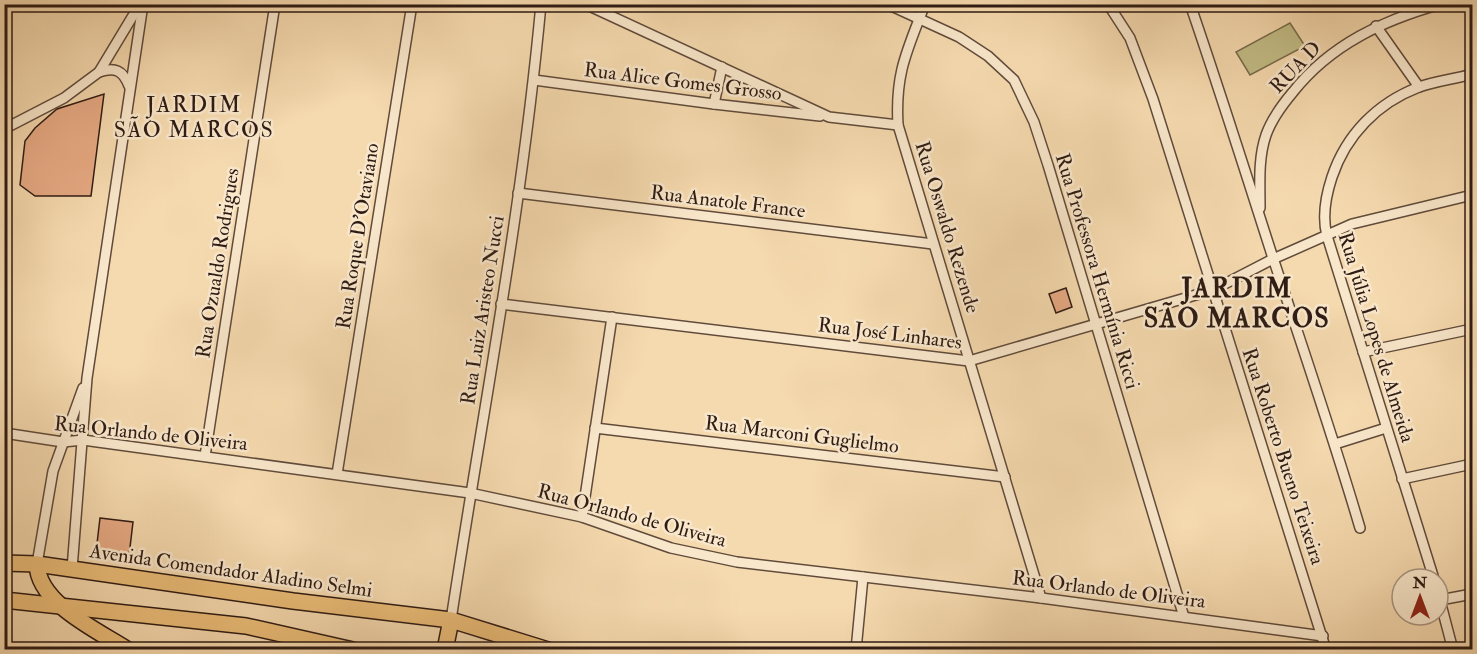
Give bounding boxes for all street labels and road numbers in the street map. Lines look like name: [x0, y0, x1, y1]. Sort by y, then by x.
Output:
street label: RUA D: [1264, 36, 1326, 99]
street label: Rua Alice Gomes Grosso: [583, 57, 783, 106]
street label: Rua Oswaldo Rezende: [910, 138, 986, 316]
street label: Rua Roque D'Otaviano: [330, 141, 385, 331]
street label: Rua Professora Hermínia Ricci: [1050, 150, 1145, 392]
street label: Rua Ozualdo Rodrigues: [190, 166, 245, 360]
street label: Rua Anatole France: [649, 180, 807, 223]
street label: Rua Luiz Aristeo Nucci: [455, 214, 510, 406]
street label: Rua Júlia Lopes de Almeida: [1332, 229, 1421, 446]
street label: Rua José Linhares: [816, 312, 964, 355]
street label: Rua Roberto Bueno Teixeira: [1237, 345, 1331, 568]
street label: Rua Marconi Guglielmo: [704, 410, 900, 459]
street label: Rua Orlando de Oliveira: [53, 411, 250, 456]
street label: Rua Orlando de Oliveira: [535, 478, 730, 553]
street label: Avenida Comendador Aladino Selmi: [87, 538, 374, 603]
street label: Rua Orlando de Oliveira: [1011, 565, 1208, 614]

